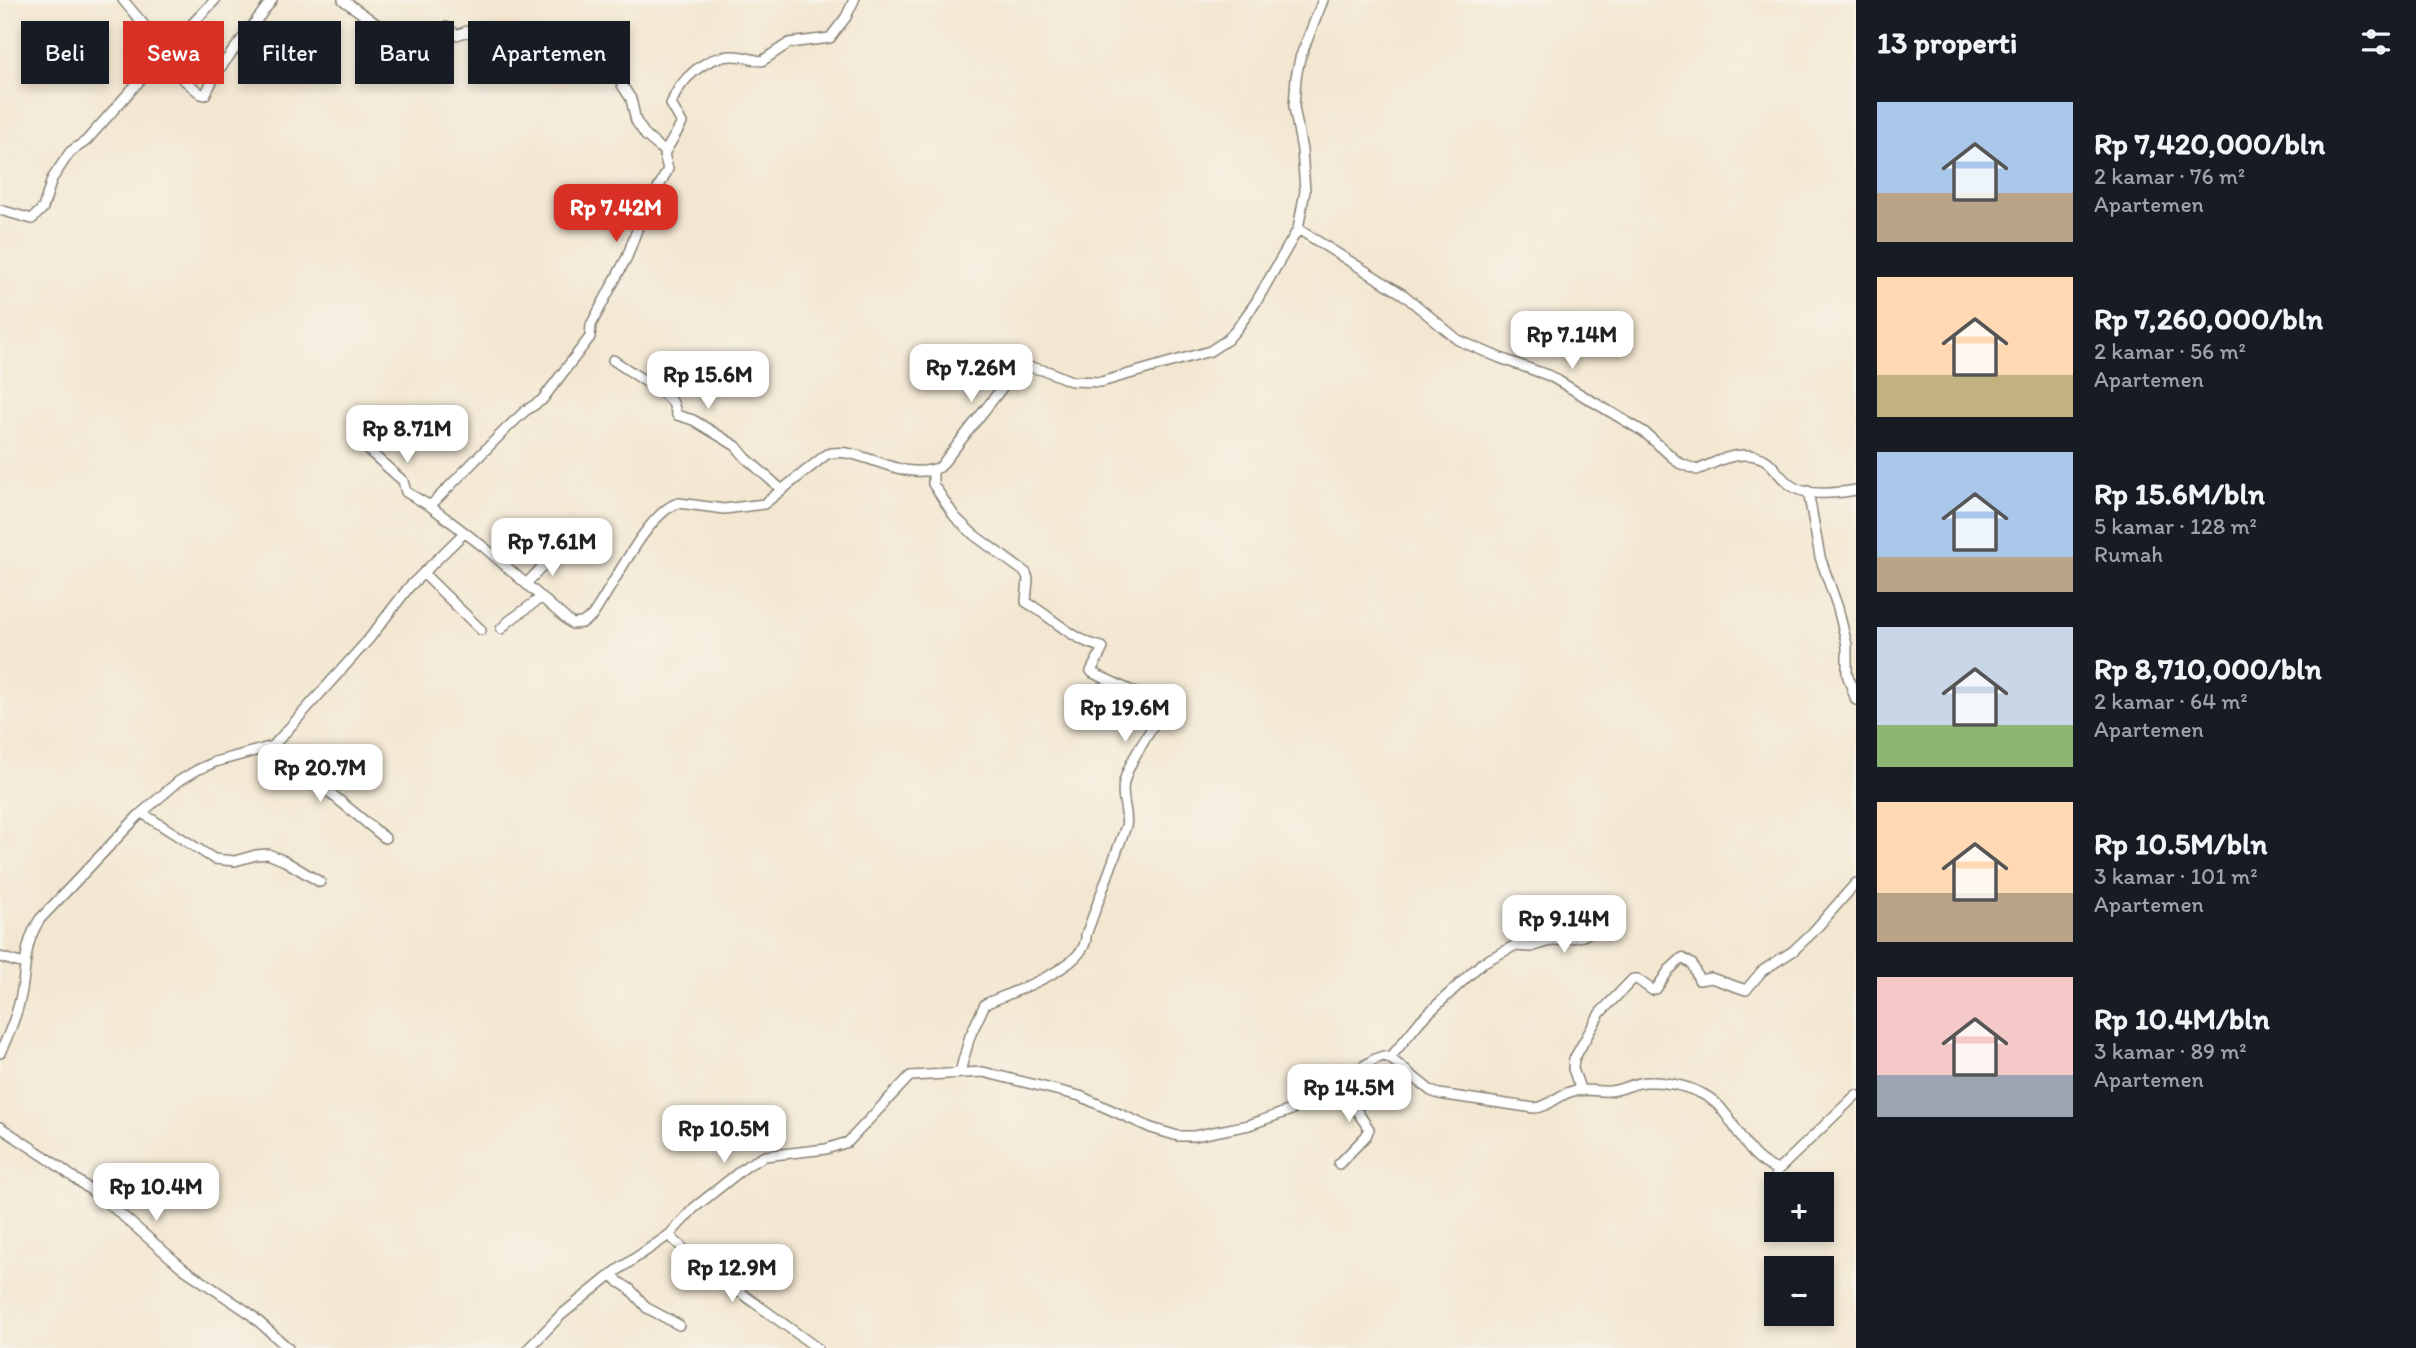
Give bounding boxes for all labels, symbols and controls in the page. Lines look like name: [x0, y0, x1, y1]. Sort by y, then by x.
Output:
chip: Beli: [21, 21, 109, 84]
chip: Sewa: [123, 21, 224, 84]
chip: Filter: [238, 21, 341, 84]
chip: Baru: [355, 21, 454, 84]
chip: Apartemen: [468, 21, 630, 84]
icon: filters: [2357, 23, 2395, 61]
text: 13 properti: [1877, 24, 2017, 61]
text: Rp 7,420,000/bln: [2094, 125, 2325, 162]
icon: home: [1933, 130, 2017, 214]
text: 2 kamar · 76 m²: [2094, 162, 2245, 190]
pin: Rp 7.42M: [544, 184, 688, 244]
text: Apartemen: [2094, 190, 2204, 218]
text: Rp 7.42M: [570, 193, 662, 221]
text: Rp 7,260,000/bln: [2094, 300, 2323, 337]
icon: home: [1933, 305, 2017, 389]
pin: Rp 7.14M: [1500, 312, 1644, 371]
text: Rp 7.14M: [1527, 320, 1617, 348]
text: 2 kamar · 56 m²: [2094, 337, 2246, 365]
pin: Rp 7.26M: [899, 344, 1043, 404]
pin: Rp 15.6M: [636, 352, 780, 411]
text: Rp 7.26M: [926, 353, 1016, 381]
text: Rp 15.6M: [663, 360, 753, 388]
text: Apartemen: [2094, 365, 2204, 393]
pin: Rp 8.71M: [335, 406, 479, 465]
text: Rp 8.71M: [362, 414, 452, 442]
text: Rp 15.6M/bln: [2094, 475, 2265, 512]
icon: home: [1933, 480, 2017, 564]
text: 5 kamar · 128 m²: [2094, 512, 2257, 540]
pin: Rp 7.61M: [480, 518, 624, 578]
text: Rp 7.61M: [507, 527, 597, 555]
text: Rumah: [2094, 540, 2163, 568]
text: Rp 8,710,000/bln: [2094, 650, 2322, 687]
icon: home: [1933, 655, 2017, 739]
pin: Rp 19.6M: [1053, 684, 1197, 744]
text: 2 kamar · 64 m²: [2094, 687, 2248, 715]
text: Rp 19.6M: [1080, 693, 1170, 721]
text: Apartemen: [2094, 715, 2204, 743]
pin: Rp 20.7M: [248, 744, 392, 804]
text: Rp 20.7M: [274, 753, 366, 781]
text: Rp 10.5M/bln: [2094, 825, 2268, 862]
icon: home: [1933, 830, 2017, 914]
text: 3 kamar · 101 m²: [2094, 862, 2258, 890]
text: Apartemen: [2094, 890, 2204, 918]
pin: Rp 9.14M: [1492, 895, 1636, 955]
text: Rp 9.14M: [1518, 904, 1610, 932]
text: Rp 10.4M/bln: [2094, 1000, 2270, 1037]
icon: home: [1933, 1005, 2017, 1089]
text: 3 kamar · 89 m²: [2094, 1037, 2247, 1065]
pin: Rp 14.5M: [1277, 1064, 1421, 1124]
text: Apartemen: [2094, 1065, 2204, 1093]
text: Rp 14.5M: [1303, 1073, 1395, 1101]
pin: Rp 10.5M: [652, 1106, 796, 1165]
text: Rp 10.5M: [678, 1114, 770, 1142]
pin: Rp 10.4M: [84, 1164, 228, 1223]
text: Rp 10.4M: [109, 1172, 203, 1200]
map controls: [1764, 1172, 1834, 1326]
button: +: [1764, 1172, 1834, 1242]
pin: Rp 12.9M: [660, 1244, 804, 1304]
text: Rp 12.9M: [687, 1253, 777, 1281]
button: −: [1764, 1256, 1834, 1326]

